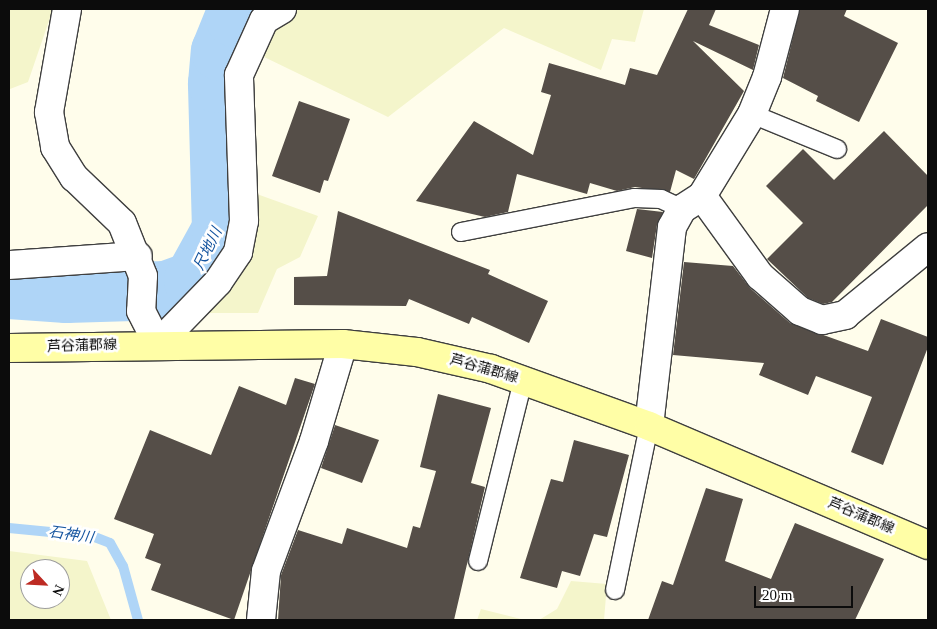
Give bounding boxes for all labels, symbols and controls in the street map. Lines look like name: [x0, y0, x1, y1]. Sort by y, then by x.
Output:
water label: 尺地川: [190, 225, 226, 273]
street label: 芦谷蒲郡線: [47, 336, 117, 356]
street label: 芦谷蒲郡線: [448, 351, 520, 387]
street label: 芦谷蒲郡線: [826, 495, 896, 537]
water label: 石神川: [47, 523, 95, 547]
north arrow: [20, 559, 70, 609]
scale bar: [757, 576, 856, 608]
text: N: [49, 582, 67, 598]
text: 20 m: [762, 587, 792, 603]

